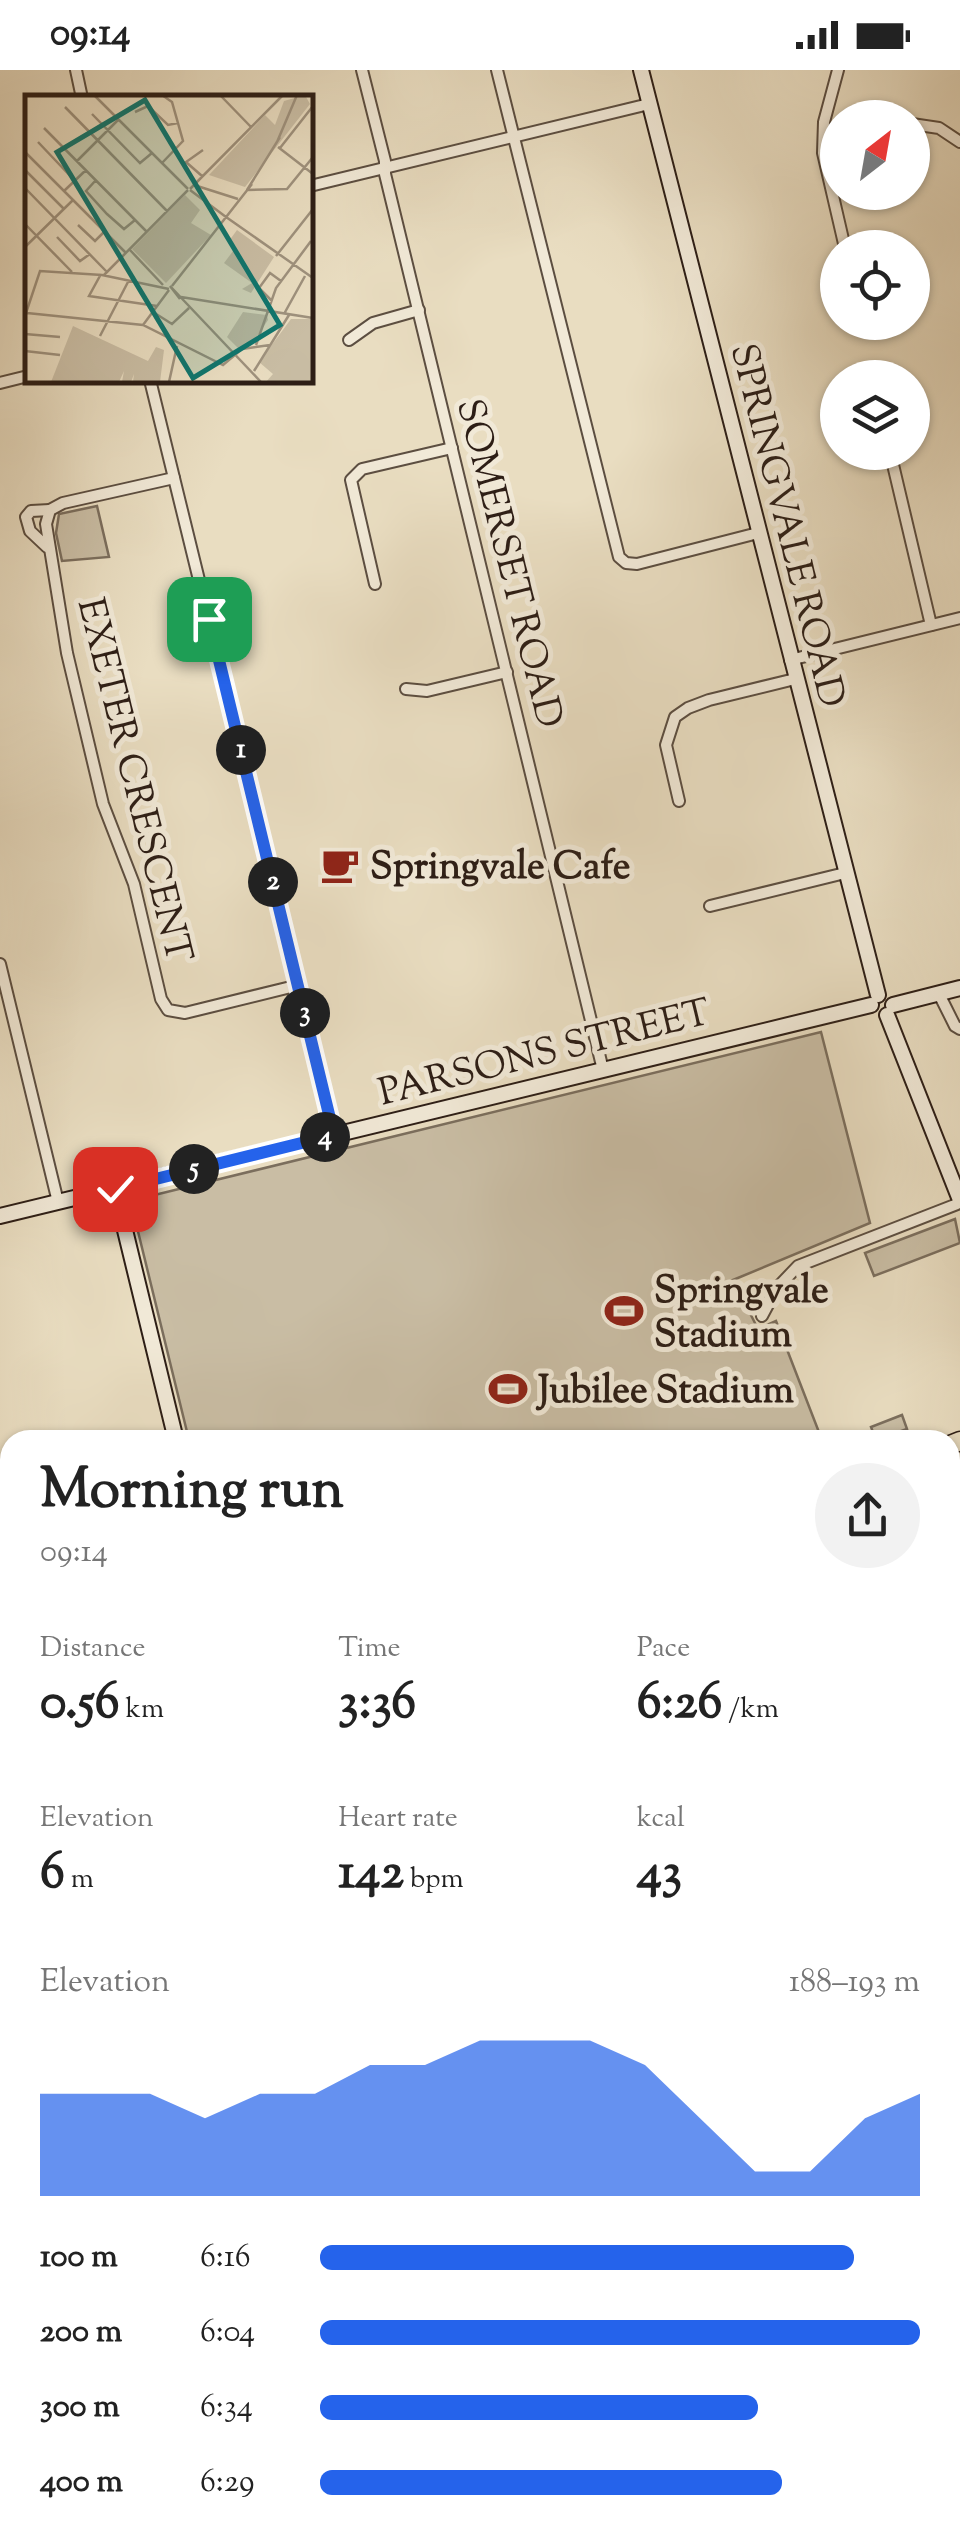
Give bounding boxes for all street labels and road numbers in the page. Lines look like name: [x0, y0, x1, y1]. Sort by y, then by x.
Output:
street label: SPRINGVALE ROAD: [714, 338, 856, 713]
street label: SOMERSET ROAD: [440, 394, 574, 734]
street label: EXETER CRESCENT: [61, 593, 204, 969]
street label: PARSONS STREET: [373, 988, 717, 1122]

